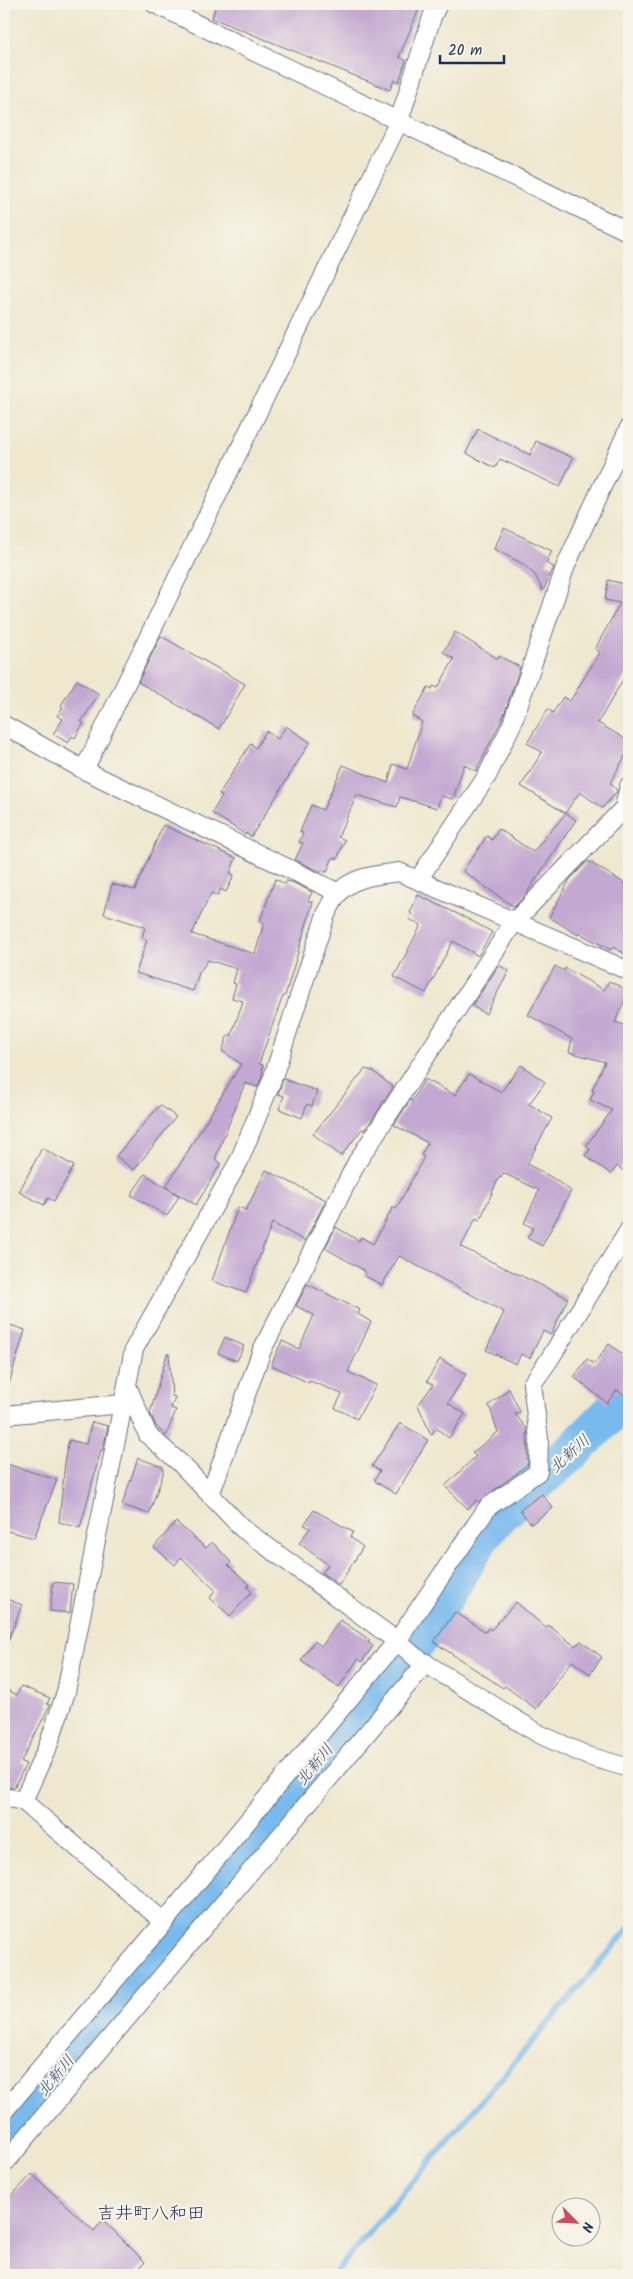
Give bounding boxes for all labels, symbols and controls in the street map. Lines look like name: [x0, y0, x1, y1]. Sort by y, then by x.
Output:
scale bar: [440, 32, 504, 64]
text: 20 m: [448, 39, 482, 63]
water label: 北新川: [544, 1429, 596, 1479]
water label: 北新川: [290, 1739, 340, 1791]
water label: 北新川: [31, 2050, 81, 2102]
north arrow: [550, 2196, 600, 2246]
district label: 吉井町八和田: [97, 2200, 205, 2229]
text: N: [575, 2218, 599, 2236]

